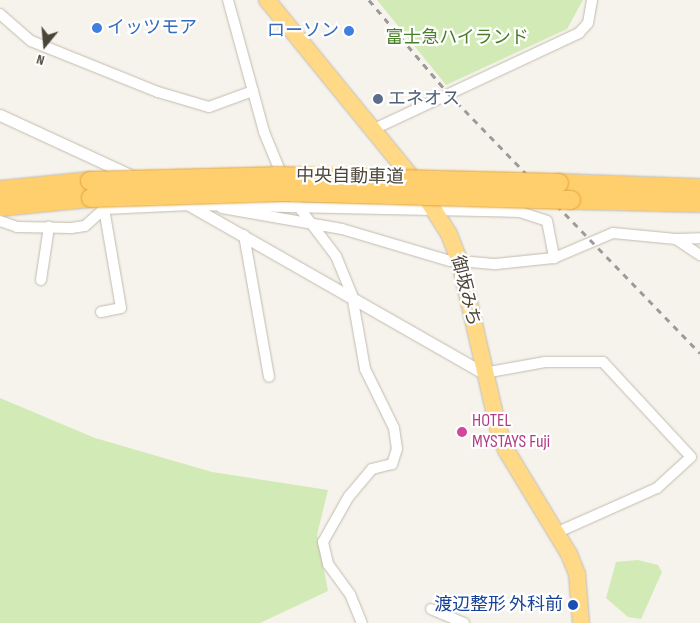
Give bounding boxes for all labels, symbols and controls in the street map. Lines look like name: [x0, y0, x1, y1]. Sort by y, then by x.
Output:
place label: イッツモア: [107, 17, 197, 39]
north arrow: [20, 20, 70, 70]
place label: ローソン: [267, 20, 339, 42]
marker: イッツモア: [91, 22, 103, 34]
marker: ローソン: [343, 25, 355, 37]
park label: 富士急ハイランド: [385, 27, 529, 49]
text: N: [34, 51, 47, 69]
place label: エネオス: [388, 88, 460, 110]
marker: エネオス: [372, 93, 384, 105]
street label: 中央自動車道: [296, 165, 404, 189]
street label: 御坂みち: [446, 253, 484, 329]
place label: HOTEL MYSTAYS Fuji: [472, 411, 550, 454]
marker: HOTEL MYSTAYS Fuji: [456, 426, 468, 438]
place label: 渡辺整形 外科前: [434, 594, 563, 616]
marker: 渡辺整形 外科前: [567, 599, 579, 611]

